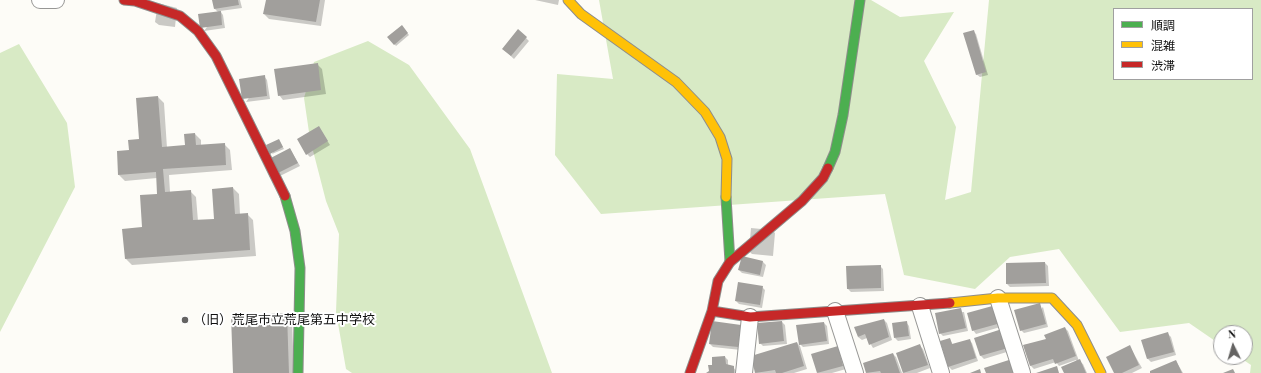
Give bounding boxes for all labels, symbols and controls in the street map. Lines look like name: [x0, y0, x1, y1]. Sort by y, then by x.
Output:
legend: [1113, 8, 1253, 80]
text: 順調: [1151, 17, 1175, 33]
text: 混雑: [1151, 37, 1175, 53]
text: 渋滞: [1151, 57, 1175, 73]
place label: （旧）荒尾市立荒尾第五中学校: [193, 312, 375, 328]
marker: （旧）荒尾市立荒尾第五中学校: [180, 315, 190, 325]
north arrow: [1213, 325, 1253, 365]
text: N: [1227, 326, 1237, 341]

